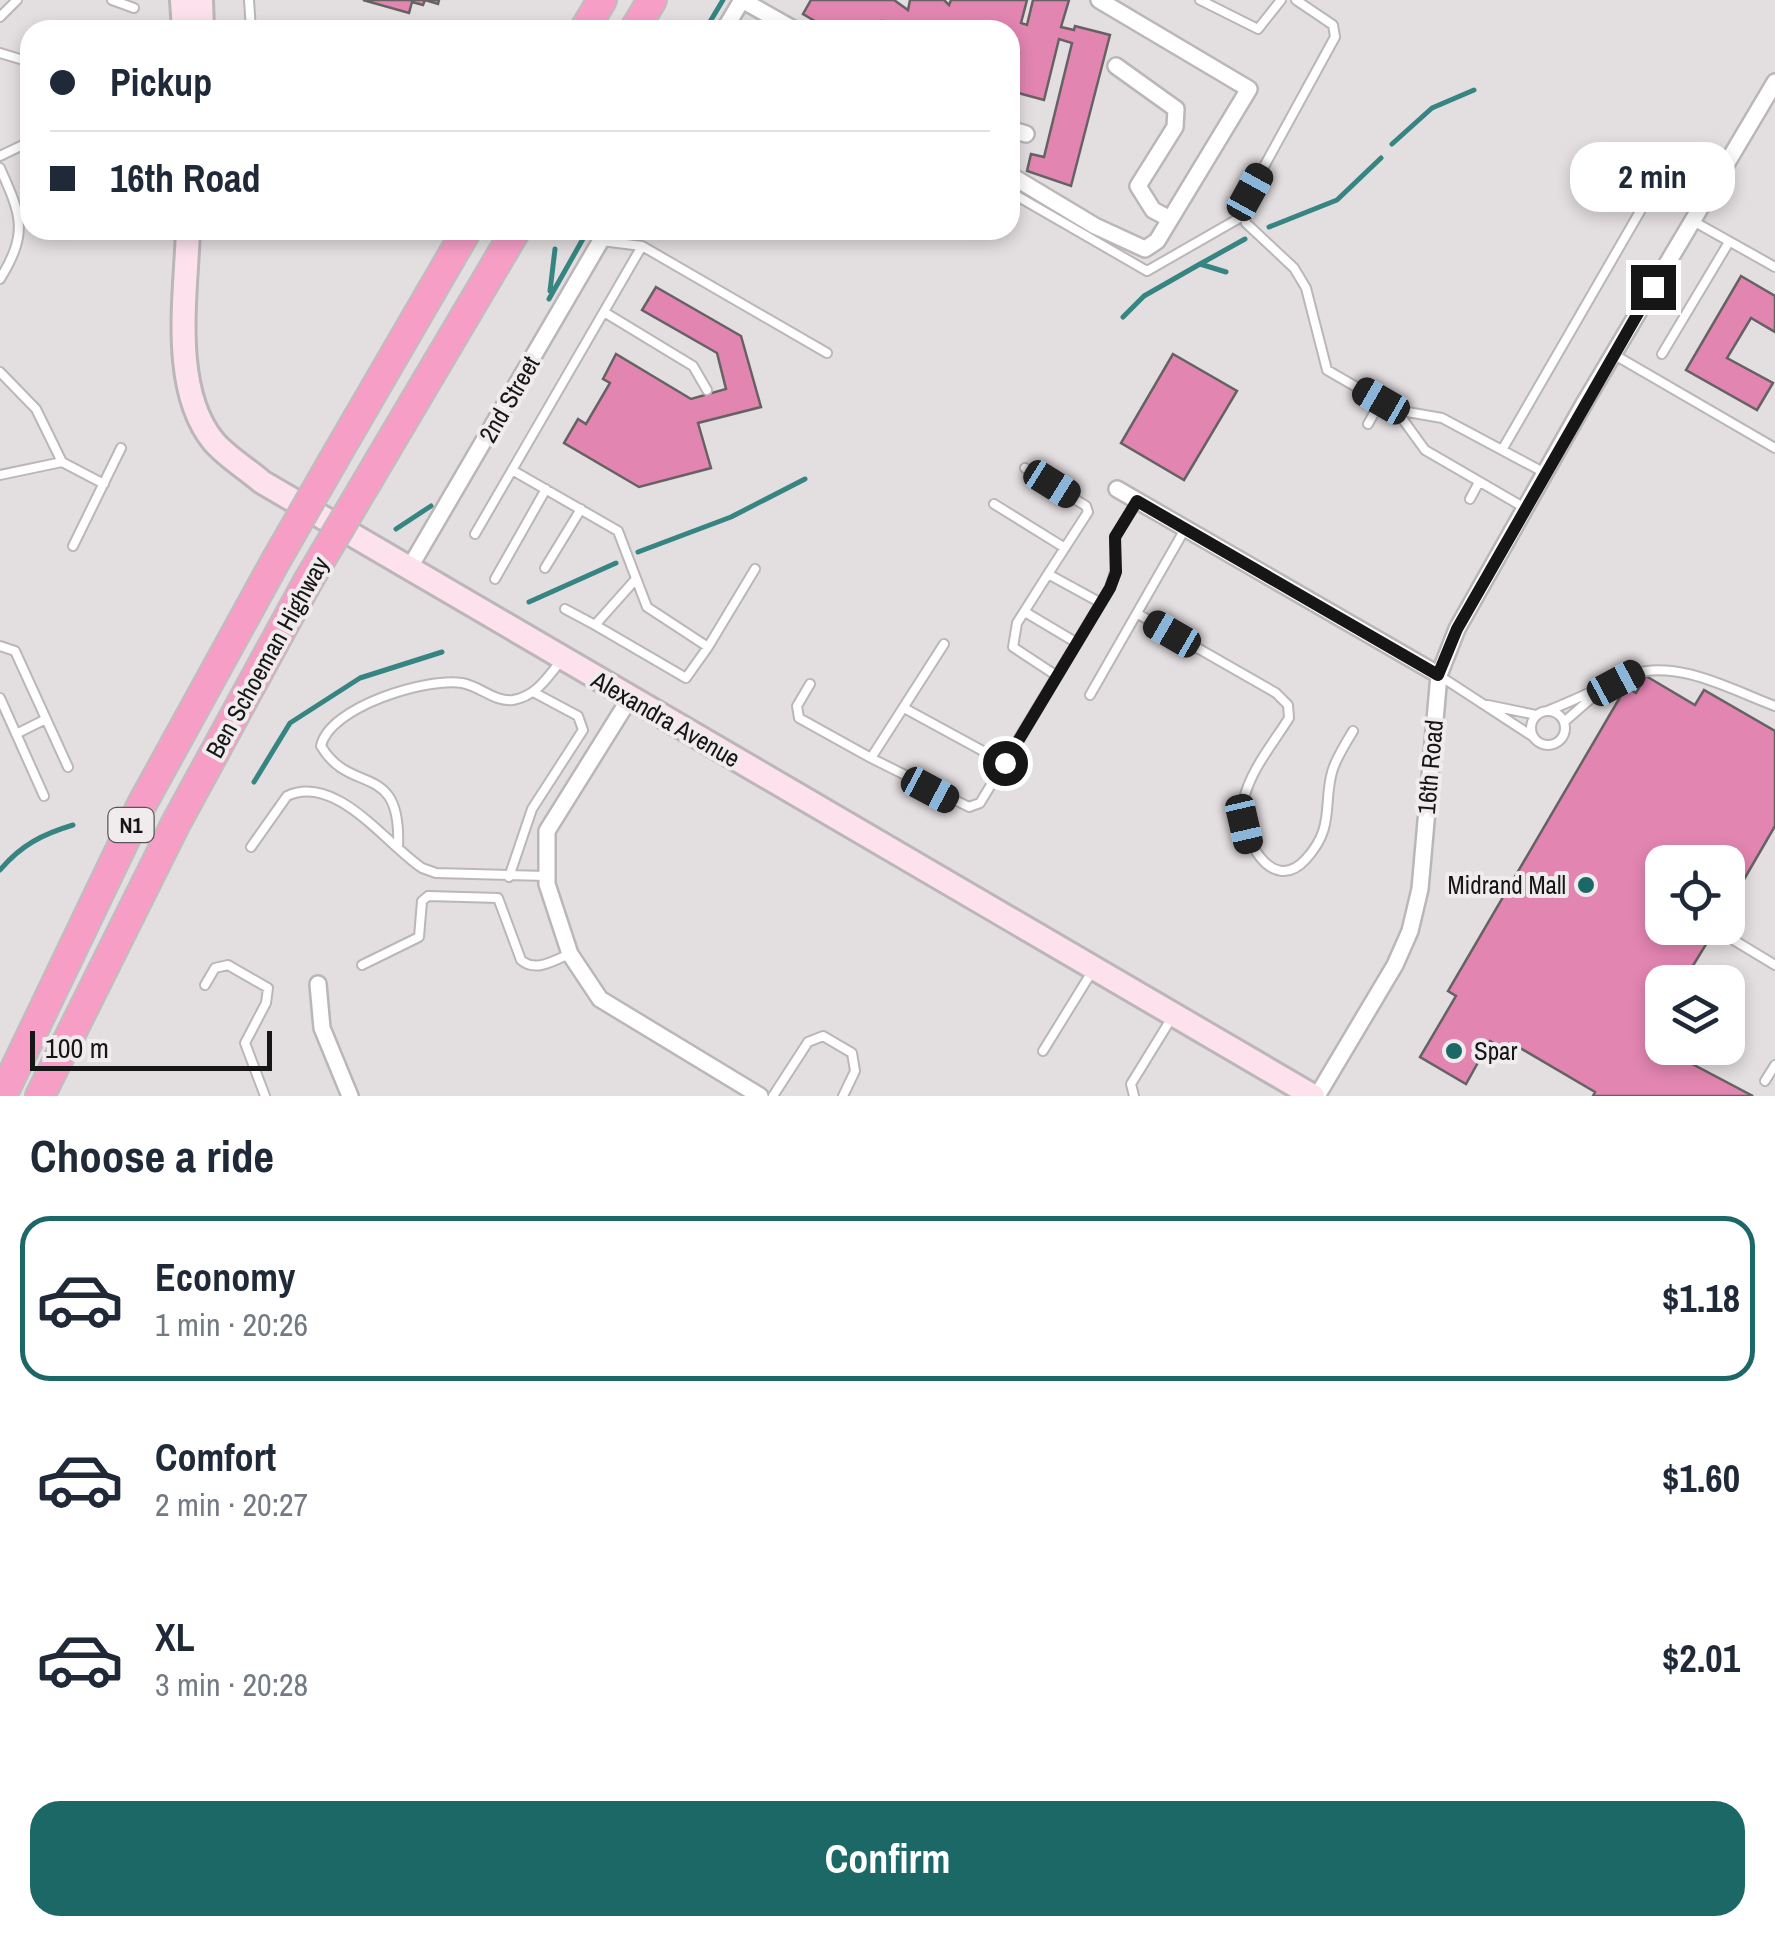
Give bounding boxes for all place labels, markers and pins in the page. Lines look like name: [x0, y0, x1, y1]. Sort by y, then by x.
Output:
place label: Midrand Mall: [1448, 868, 1566, 902]
marker: Midrand Mall: [1575, 874, 1597, 896]
place label: Spar: [1474, 1034, 1517, 1068]
marker: Spar: [1443, 1040, 1465, 1062]

